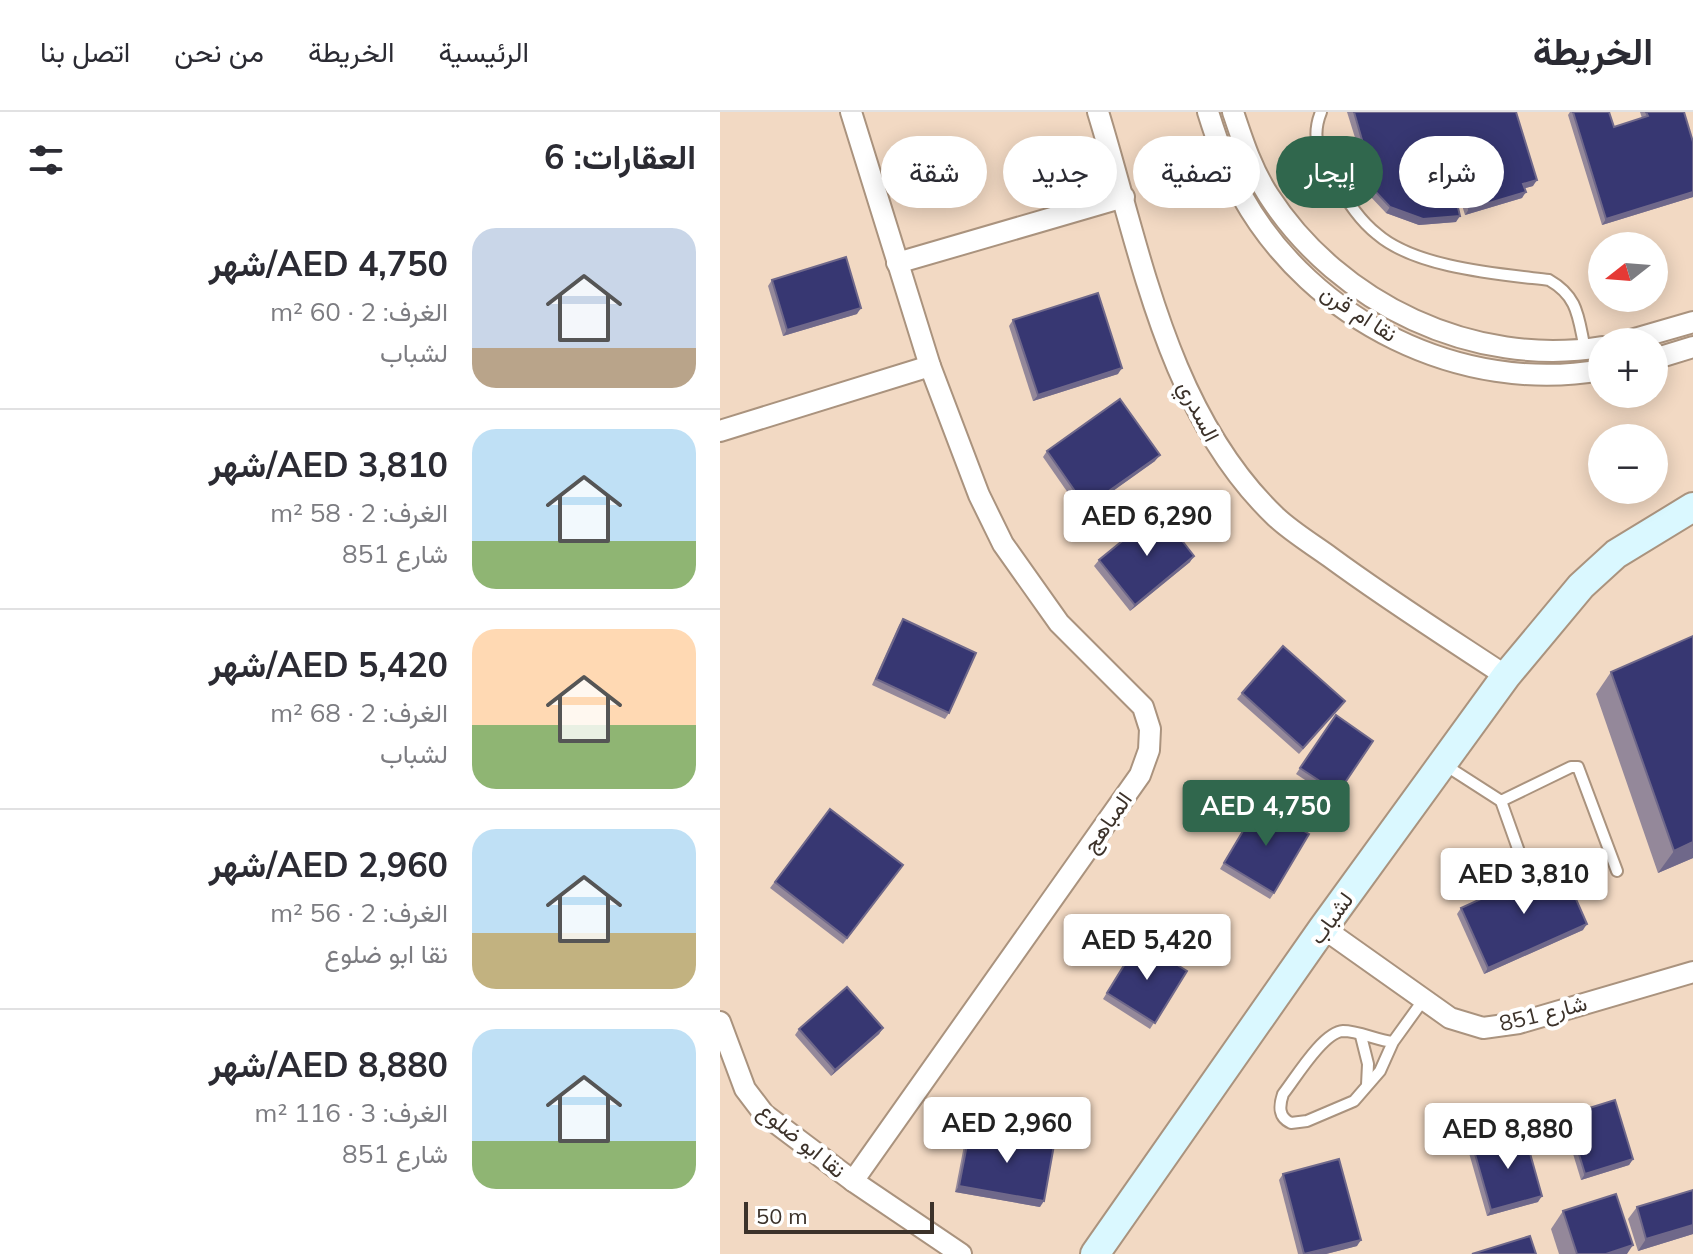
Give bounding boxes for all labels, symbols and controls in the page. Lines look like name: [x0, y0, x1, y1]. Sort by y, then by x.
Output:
text: الخريطة: [1533, 27, 1653, 75]
text: اتصل بنا: [40, 34, 130, 69]
text: من نحن: [174, 34, 264, 69]
text: الخريطة: [308, 34, 395, 69]
text: الرئيسية: [439, 34, 529, 69]
text: العقارات: 6: [544, 135, 696, 178]
chip: شقة: [881, 136, 987, 208]
chip: جديد: [1003, 136, 1117, 208]
chip: تصفية: [1133, 136, 1260, 208]
chip: إيجار: [1276, 136, 1383, 208]
chip: شراء: [1399, 136, 1504, 208]
icon: filters: [24, 138, 68, 182]
north arrow: [1588, 232, 1668, 312]
map controls: [1588, 232, 1668, 504]
text: AED 4,750/شهر: [209, 242, 448, 285]
icon: home: [536, 260, 632, 356]
street label: نقا ام قرن: [1315, 278, 1402, 349]
text: الغرف: 2 · 60 m²: [270, 295, 448, 328]
button: +: [1588, 328, 1668, 408]
text: لشباب: [380, 336, 448, 369]
street label: السدري: [1167, 376, 1226, 448]
button: −: [1588, 424, 1668, 504]
text: AED 3,810/شهر: [209, 443, 448, 486]
icon: home: [536, 461, 632, 557]
pin: AED 6,290: [1055, 490, 1239, 558]
text: الغرف: 2 · 58 m²: [270, 496, 448, 529]
text: AED 6,290: [1082, 499, 1212, 532]
text: شارع 851: [342, 537, 448, 570]
text: AED 5,420/شهر: [209, 643, 448, 686]
icon: home: [536, 661, 632, 757]
text: الغرف: 2 · 68 m²: [270, 696, 448, 729]
text: لشباب: [380, 737, 448, 770]
pin: AED 4,750: [1174, 780, 1358, 848]
street label: المباهج: [1076, 786, 1139, 858]
text: AED 4,750: [1201, 789, 1331, 822]
text: AED 2,960/شهر: [209, 843, 448, 886]
pin: AED 3,810: [1432, 848, 1616, 916]
text: AED 3,810: [1459, 857, 1589, 890]
icon: home: [536, 861, 632, 957]
street label: لشباب: [1303, 886, 1359, 950]
text: الغرف: 2 · 56 m²: [270, 896, 448, 929]
pin: AED 5,420: [1055, 914, 1239, 982]
text: AED 5,420: [1082, 923, 1212, 956]
text: نقا ابو ضلوع: [324, 937, 448, 970]
street label: شارع 851: [1496, 989, 1590, 1038]
text: AED 8,880/شهر: [209, 1043, 448, 1086]
icon: home: [536, 1061, 632, 1157]
text: الغرف: 3 · 116 m²: [255, 1096, 448, 1129]
street label: نقا ابو ضلوع: [752, 1096, 851, 1185]
pin: AED 2,960: [915, 1097, 1099, 1165]
pin: AED 8,880: [1416, 1103, 1600, 1171]
text: AED 2,960: [942, 1106, 1072, 1139]
text: AED 8,880: [1443, 1112, 1573, 1145]
text: شارع 851: [342, 1137, 448, 1170]
scale bar: [744, 1198, 934, 1234]
text: 50 m: [756, 1202, 807, 1230]

